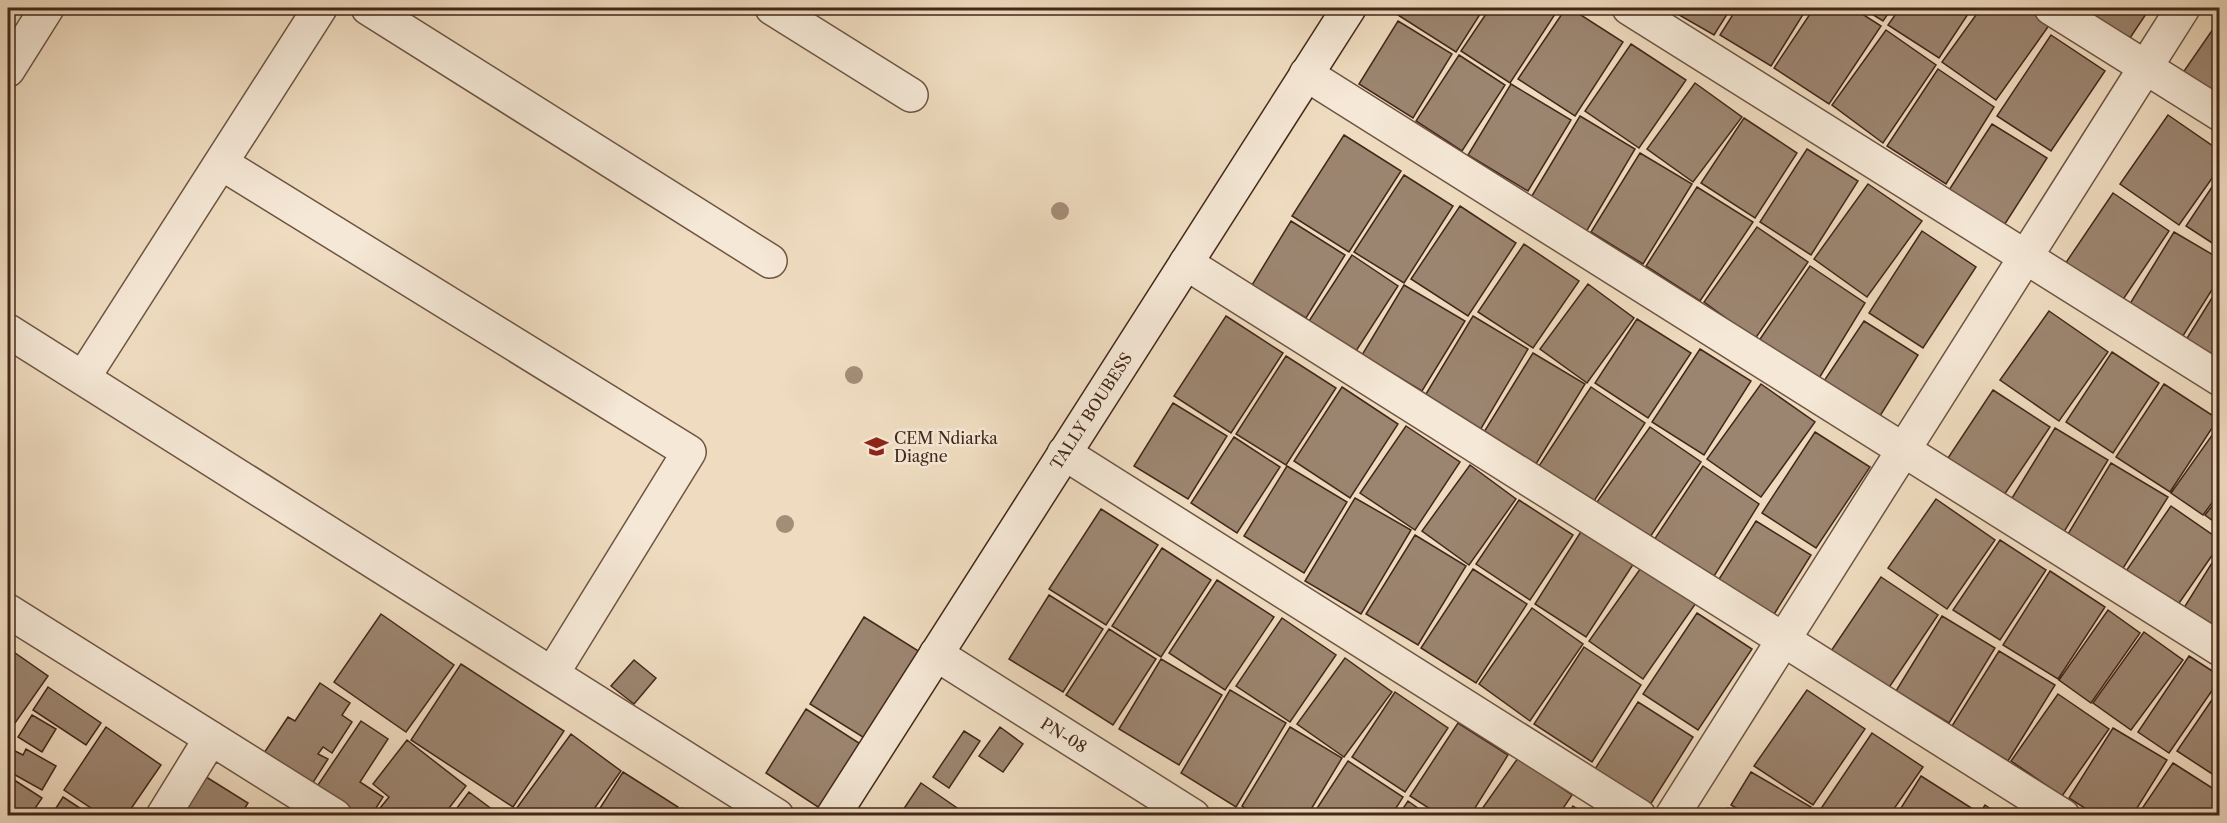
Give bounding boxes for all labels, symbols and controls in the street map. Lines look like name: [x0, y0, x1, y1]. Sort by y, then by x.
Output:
street label: TALLY BOUBESS: [1046, 349, 1136, 473]
place label: CEM Ndiarka Diagne: [894, 428, 998, 466]
school or university icon: CEM Ndiarka Diagne: [863, 434, 889, 460]
street label: PN-08: [1037, 713, 1091, 757]

